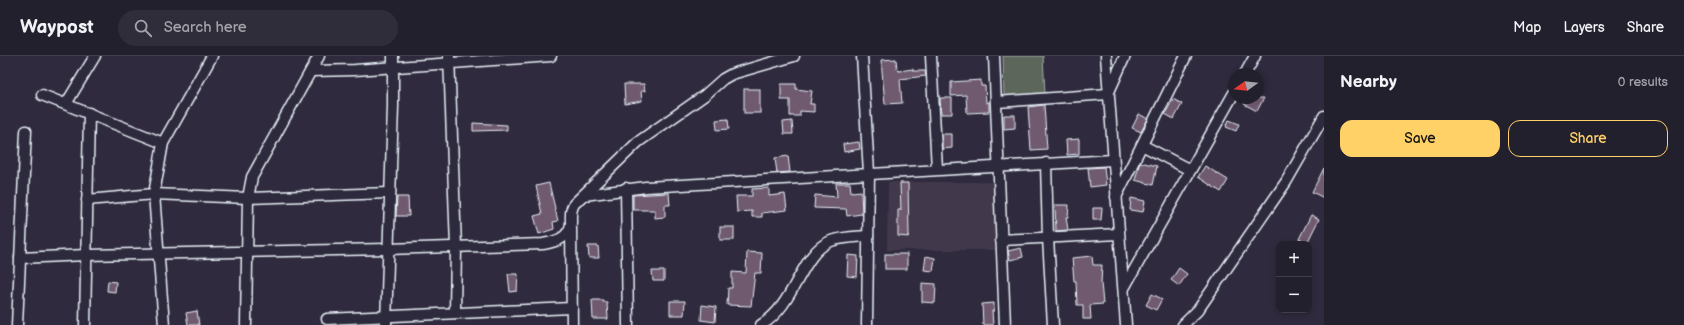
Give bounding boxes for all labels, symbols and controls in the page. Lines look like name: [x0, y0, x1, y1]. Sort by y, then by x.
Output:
search box: [118, 10, 398, 46]
text: Waypost: [20, 16, 94, 39]
icon: search: [132, 17, 154, 39]
text: Search here: [164, 18, 247, 37]
text: Map: [1513, 19, 1541, 36]
text: Layers: [1563, 19, 1605, 36]
text: Share: [1627, 19, 1664, 36]
north arrow: [1228, 68, 1264, 104]
text: Nearby: [1340, 72, 1397, 92]
text: 0 results: [1618, 74, 1668, 90]
button: Save: [1340, 120, 1500, 157]
button: Share: [1508, 120, 1668, 157]
map controls: [1276, 241, 1312, 313]
button: +: [1276, 241, 1312, 277]
button: −: [1276, 277, 1312, 313]

